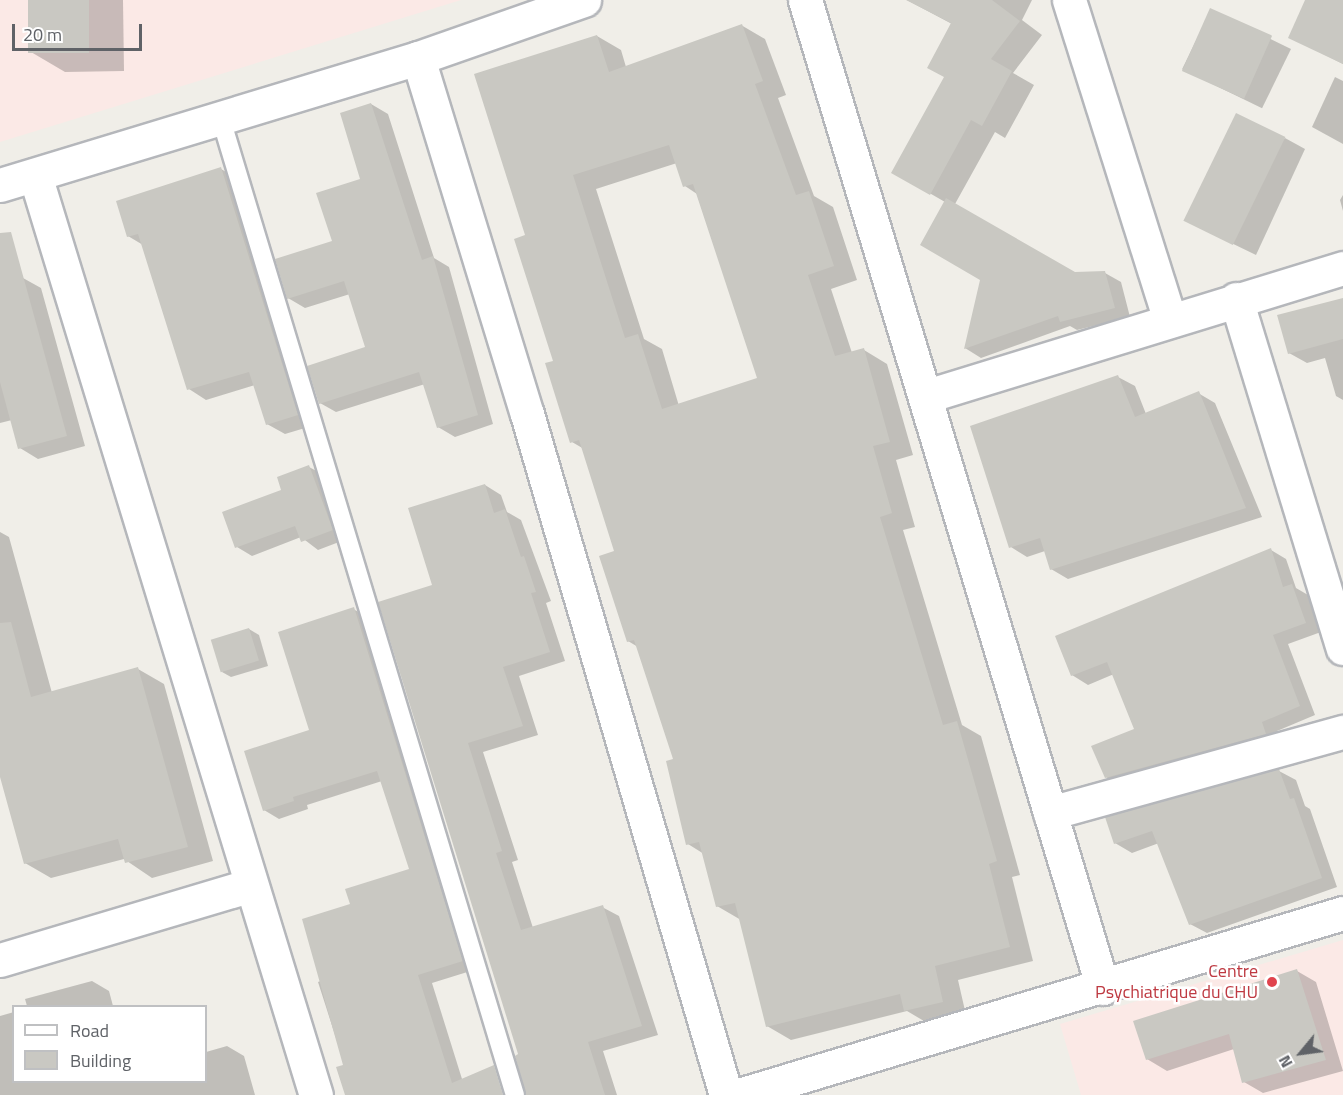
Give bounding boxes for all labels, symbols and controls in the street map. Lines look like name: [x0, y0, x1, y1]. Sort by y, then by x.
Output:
scale bar: [15, 12, 146, 50]
text: 20 m: [23, 21, 62, 48]
place label: Centre Psychiatrique du CHU: [1095, 961, 1258, 1004]
marker: Centre Psychiatrique du CHU: [1263, 973, 1281, 991]
legend: [12, 1005, 207, 1083]
text: Road: [70, 1017, 109, 1044]
north arrow: [1271, 1023, 1331, 1083]
text: Building: [70, 1047, 131, 1074]
text: N: [1272, 1051, 1298, 1072]

